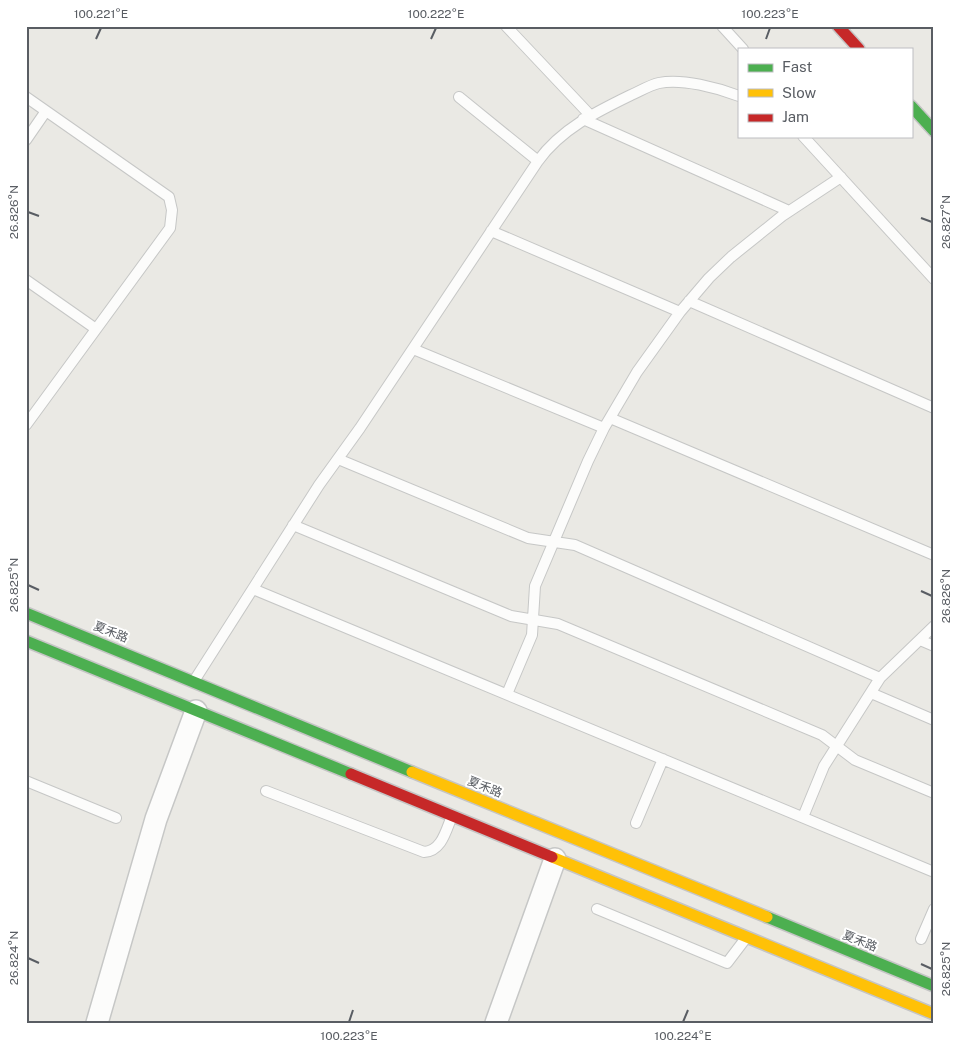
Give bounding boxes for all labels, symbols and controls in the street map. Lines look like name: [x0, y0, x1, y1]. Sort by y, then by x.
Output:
text: 100.221°E: [74, 7, 128, 21]
text: 100.222°E: [408, 7, 464, 21]
text: 100.223°E: [741, 7, 799, 21]
legend: [738, 48, 912, 138]
text: Fast: [782, 58, 812, 75]
text: Slow: [782, 84, 817, 101]
text: Jam: [782, 108, 809, 125]
text: 26.826°N: [7, 185, 21, 239]
text: 26.827°N: [939, 195, 953, 249]
text: 26.825°N: [7, 558, 21, 612]
text: 26.826°N: [939, 569, 953, 623]
street label: 夏禾路: [92, 619, 130, 645]
street label: 夏禾路: [466, 774, 504, 800]
street label: 夏禾路: [841, 928, 879, 954]
text: 26.824°N: [7, 931, 21, 985]
text: 26.825°N: [939, 942, 953, 996]
text: 100.223°E: [320, 1029, 378, 1043]
text: 100.224°E: [654, 1029, 712, 1043]

